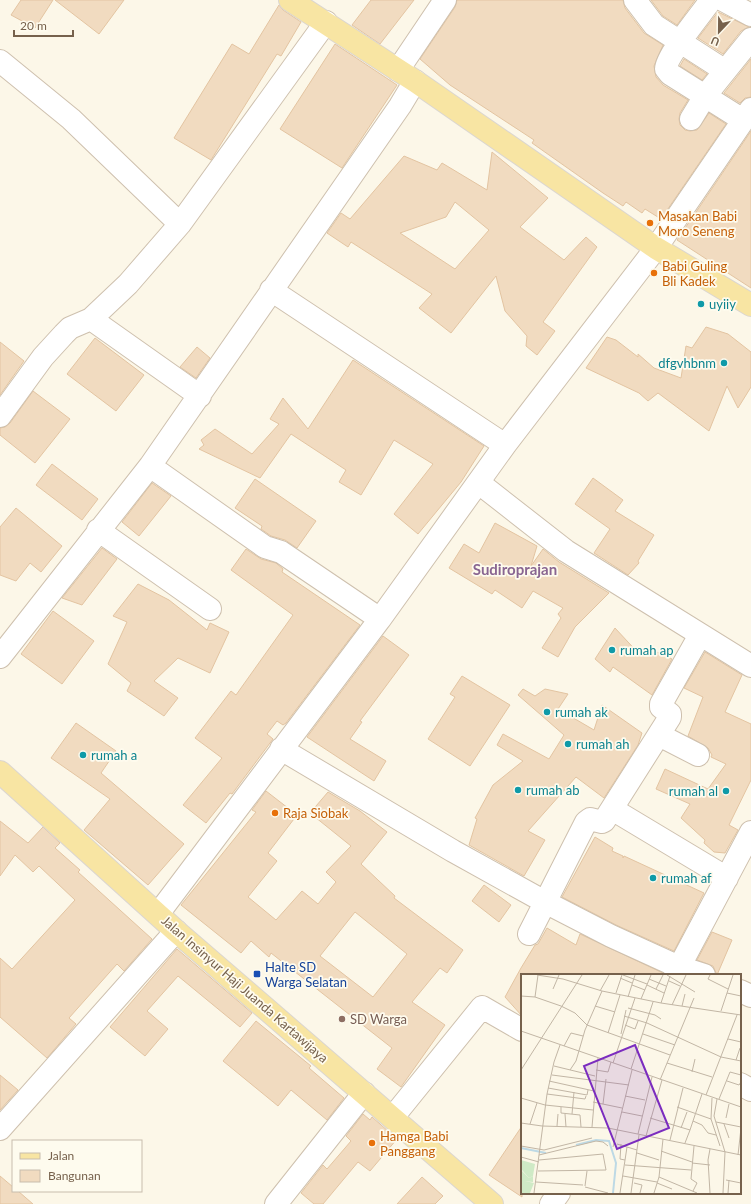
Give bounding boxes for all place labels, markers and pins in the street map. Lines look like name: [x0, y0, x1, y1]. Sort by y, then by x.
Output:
place label: Masakan Babi Moro Seneng: [658, 208, 737, 239]
marker: Masakan Babi Moro Seneng: [645, 218, 655, 228]
place label: Babi Guling Bli Kadek: [662, 258, 728, 289]
marker: Babi Guling Bli Kadek: [649, 268, 659, 278]
place label: uyiiy: [709, 296, 736, 312]
marker: uyiiy: [696, 299, 706, 309]
place label: dfgvhbnm: [658, 355, 716, 371]
marker: dfgvhbnm: [719, 358, 729, 368]
place label: rumah ap: [620, 642, 673, 658]
marker: rumah ap: [607, 645, 617, 655]
place label: rumah ak: [555, 704, 608, 720]
marker: rumah ak: [542, 707, 552, 717]
place label: rumah ah: [576, 736, 629, 752]
marker: rumah ah: [563, 739, 573, 749]
place label: rumah a: [91, 747, 137, 763]
marker: rumah a: [78, 750, 88, 760]
place label: rumah ab: [526, 782, 579, 798]
place label: rumah al: [669, 783, 718, 799]
marker: rumah ab: [513, 785, 523, 795]
marker: rumah al: [721, 786, 731, 796]
place label: Raja Siobak: [283, 805, 349, 821]
marker: Raja Siobak: [270, 808, 280, 818]
place label: rumah af: [661, 870, 712, 886]
marker: rumah af: [648, 873, 658, 883]
place label: Halte SD Warga Selatan: [265, 959, 347, 990]
marker: Halte SD Warga Selatan: [252, 969, 262, 979]
place label: SD Warga: [350, 1011, 407, 1027]
marker: SD Warga: [337, 1014, 347, 1024]
place label: Hamga Babi Panggang: [380, 1128, 449, 1159]
marker: Hamga Babi Panggang: [367, 1138, 377, 1148]

